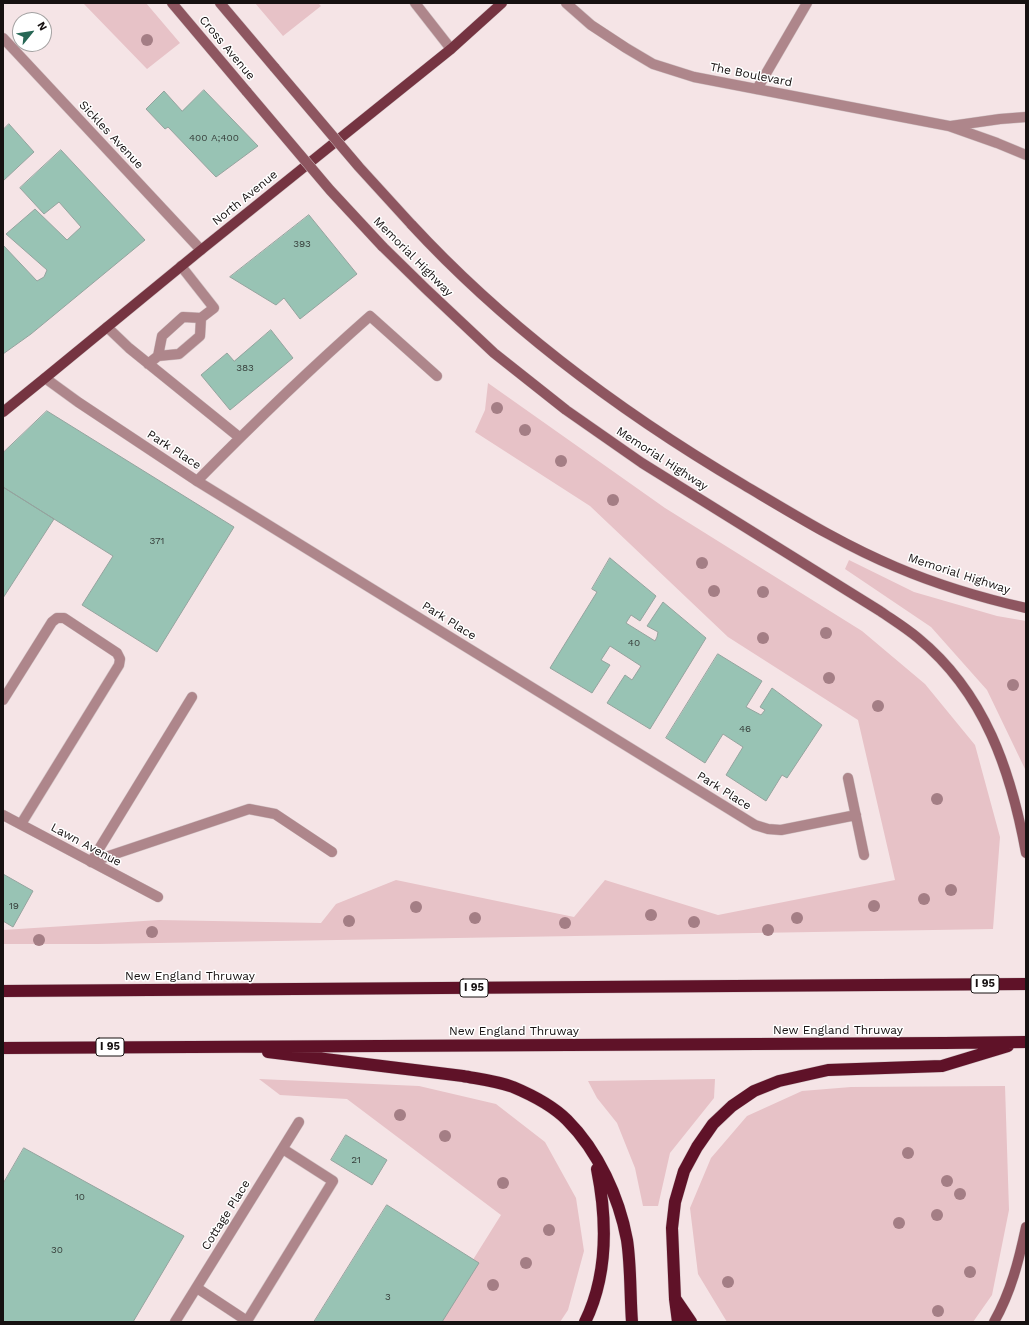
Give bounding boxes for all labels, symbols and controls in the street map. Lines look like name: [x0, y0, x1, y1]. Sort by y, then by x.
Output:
north arrow: [12, 12, 52, 52]
street label: Cross Avenue: [196, 13, 258, 83]
text: N: [34, 19, 50, 33]
street label: The Boulevard: [709, 60, 793, 90]
street label: Sickles Avenue: [76, 98, 146, 172]
house number: 400 A;400: [189, 132, 239, 144]
street label: North Avenue: [210, 167, 280, 229]
street label: Memorial Highway: [370, 214, 456, 300]
house number: 393: [293, 238, 311, 250]
house number: 383: [236, 362, 254, 374]
street label: Memorial Highway: [613, 424, 711, 494]
street label: Park Place: [144, 427, 204, 473]
house number: 371: [150, 535, 164, 547]
street label: Memorial Highway: [906, 551, 1012, 597]
street label: Park Place: [419, 599, 479, 643]
house number: 40: [628, 637, 640, 649]
house number: 46: [739, 723, 751, 735]
street label: Park Place: [694, 769, 754, 813]
street label: Lawn Avenue: [48, 820, 124, 870]
house number: 19: [9, 900, 19, 912]
street label: New England Thruway: [125, 969, 255, 983]
road number: I 95: [971, 975, 999, 993]
road number: I 95: [460, 979, 488, 997]
street label: New England Thruway: [773, 1023, 903, 1037]
street label: New England Thruway: [449, 1024, 579, 1038]
road number: I 95: [96, 1038, 124, 1056]
house number: 21: [351, 1154, 361, 1166]
street label: Cottage Place: [199, 1177, 253, 1253]
house number: 10: [75, 1191, 85, 1203]
house number: 30: [51, 1244, 63, 1256]
house number: 3: [385, 1291, 391, 1303]

